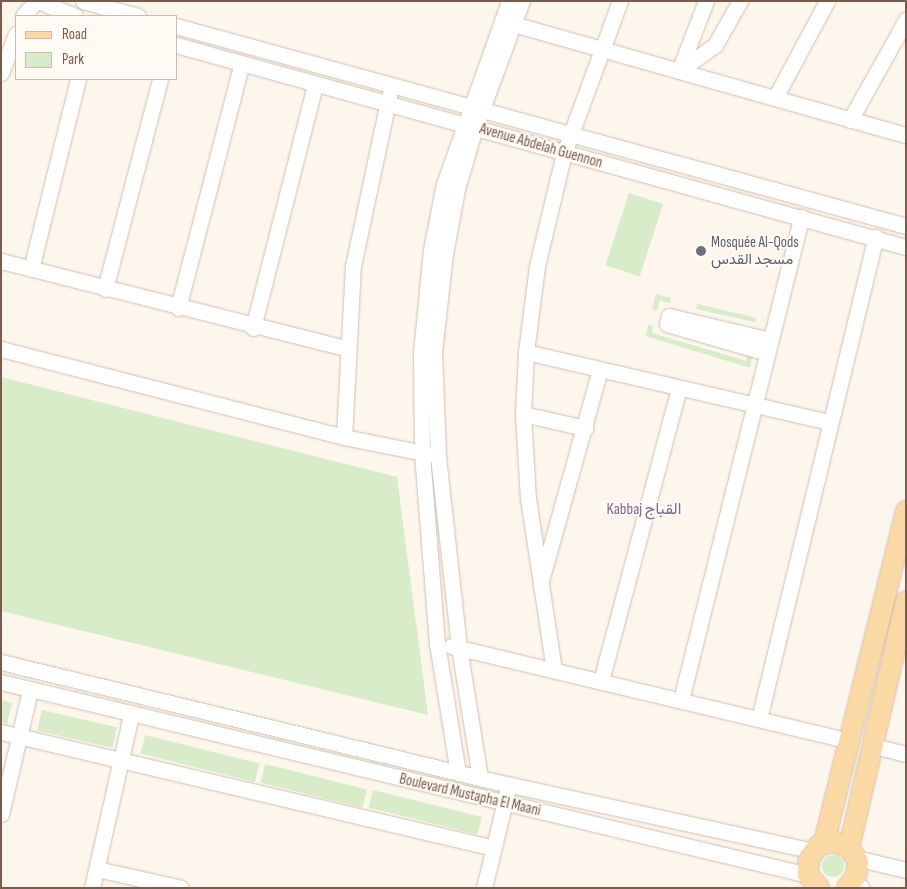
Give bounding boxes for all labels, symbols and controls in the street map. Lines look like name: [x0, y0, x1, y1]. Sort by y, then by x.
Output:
legend: [15, 15, 178, 80]
text: Road: [62, 25, 87, 44]
text: Park: [62, 50, 84, 69]
street label: Avenue Abdelah Guennon: [478, 120, 604, 172]
place label: Mosquée Al-Qods مسجد القدس: [711, 233, 799, 268]
marker: Mosquée Al-Qods مسجد القدس: [695, 245, 707, 257]
district label: Kabbaj القباج: [607, 500, 681, 520]
street label: Boulevard Mustapha El Maani: [398, 770, 542, 820]

